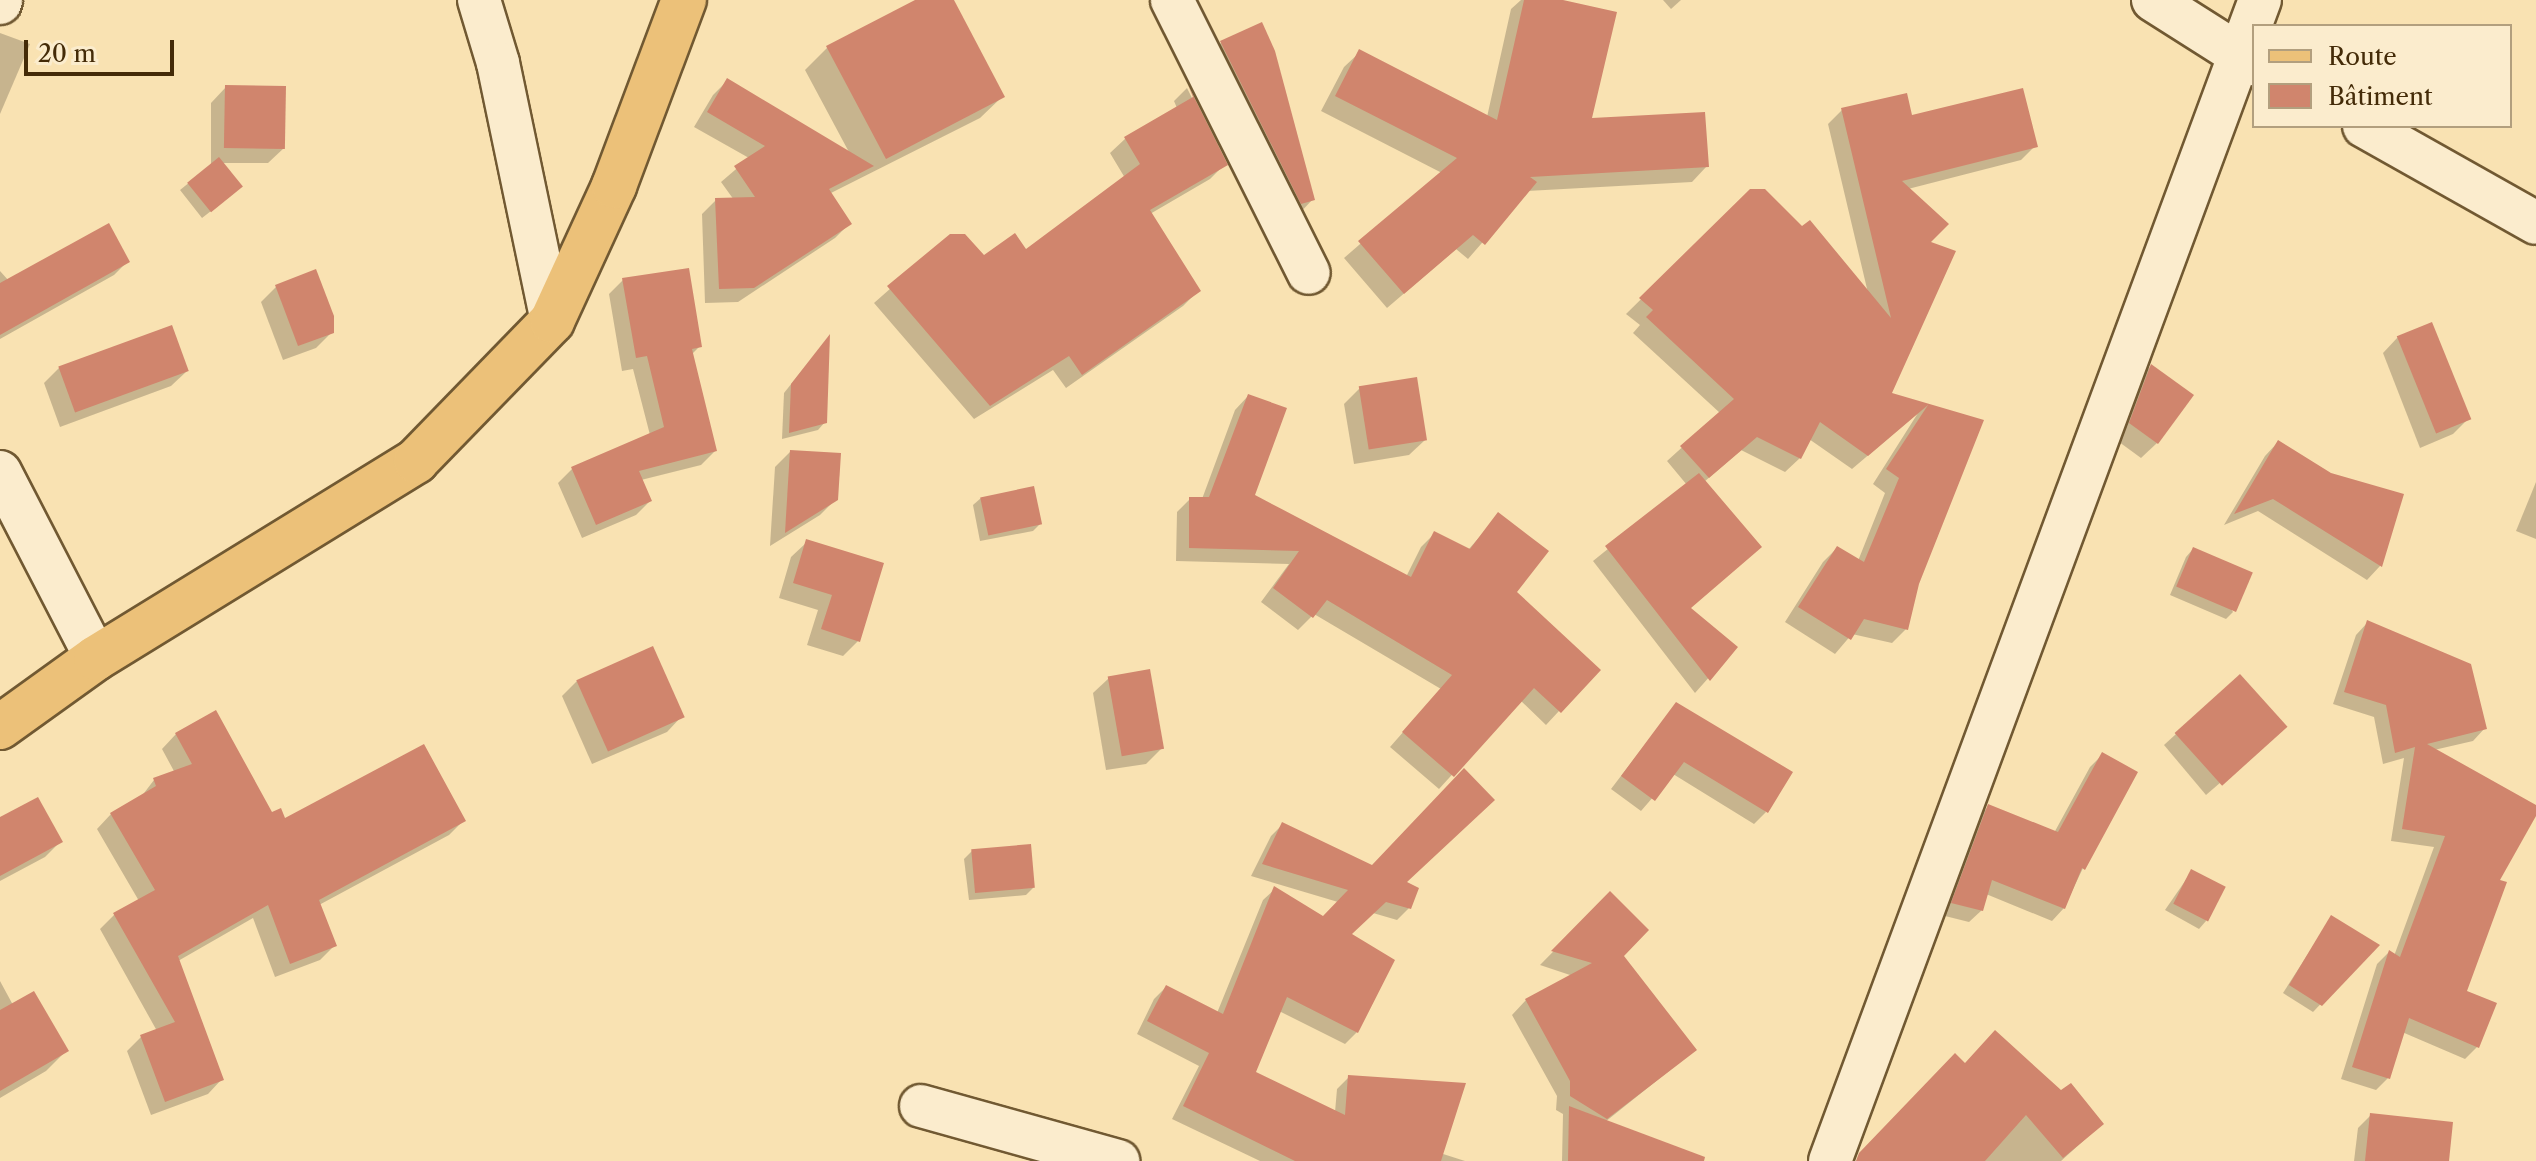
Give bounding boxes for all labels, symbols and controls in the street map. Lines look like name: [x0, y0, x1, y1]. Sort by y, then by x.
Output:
scale bar: [28, 24, 178, 74]
legend: [2252, 24, 2512, 128]
text: 20 m: [38, 39, 96, 68]
text: Route: [2328, 42, 2397, 71]
text: Bâtiment: [2328, 82, 2433, 111]

